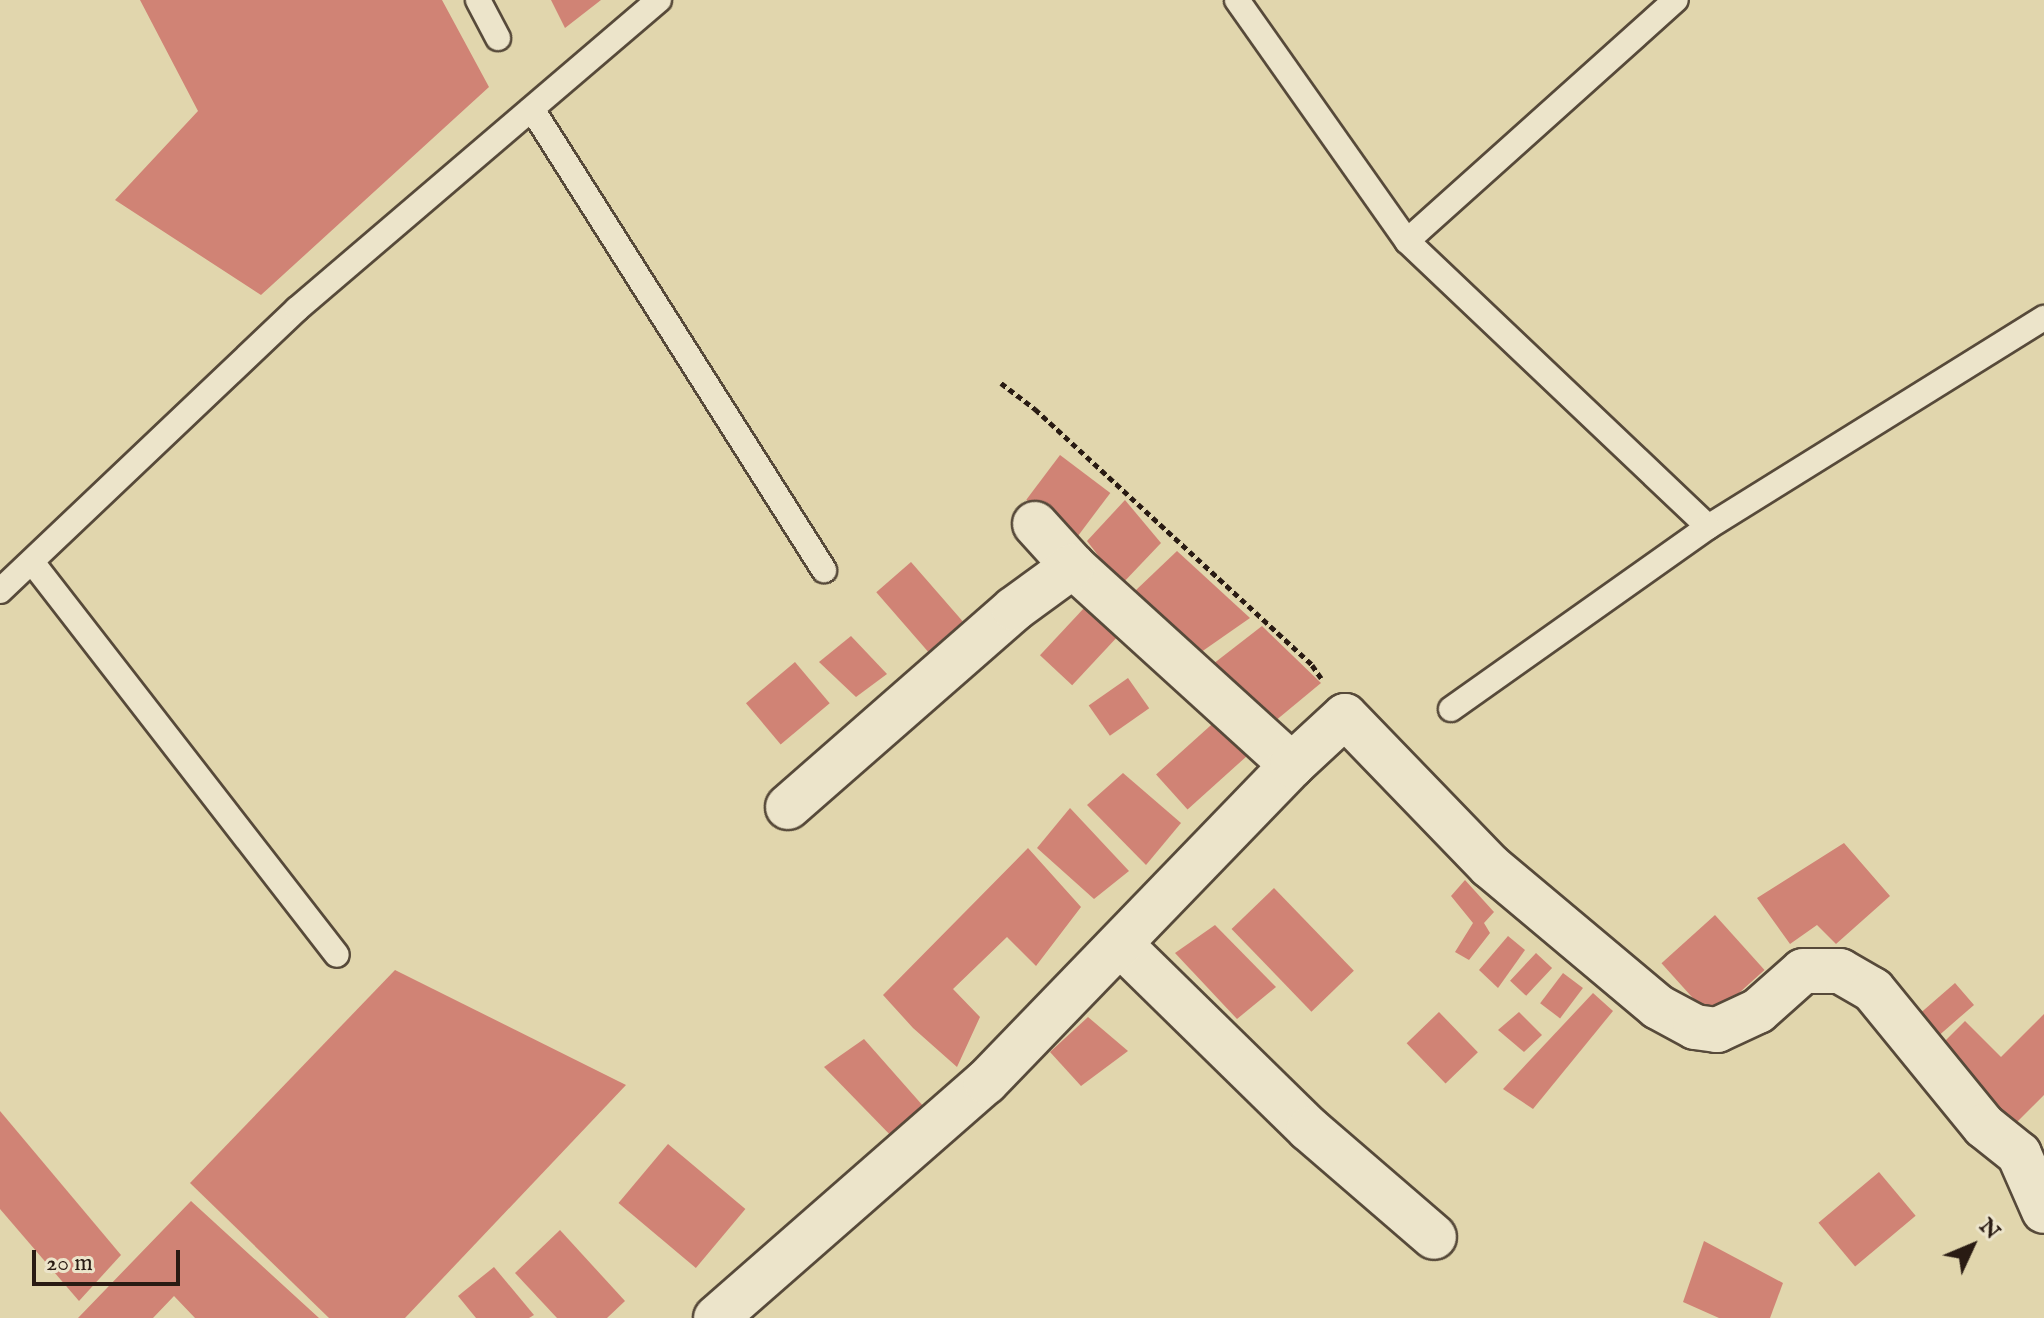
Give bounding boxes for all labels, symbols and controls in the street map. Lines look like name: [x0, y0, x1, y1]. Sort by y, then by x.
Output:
north arrow: [1932, 1206, 2012, 1286]
text: N: [1973, 1213, 2006, 1246]
scale bar: [36, 1234, 184, 1284]
text: 20 m: [46, 1248, 93, 1279]

